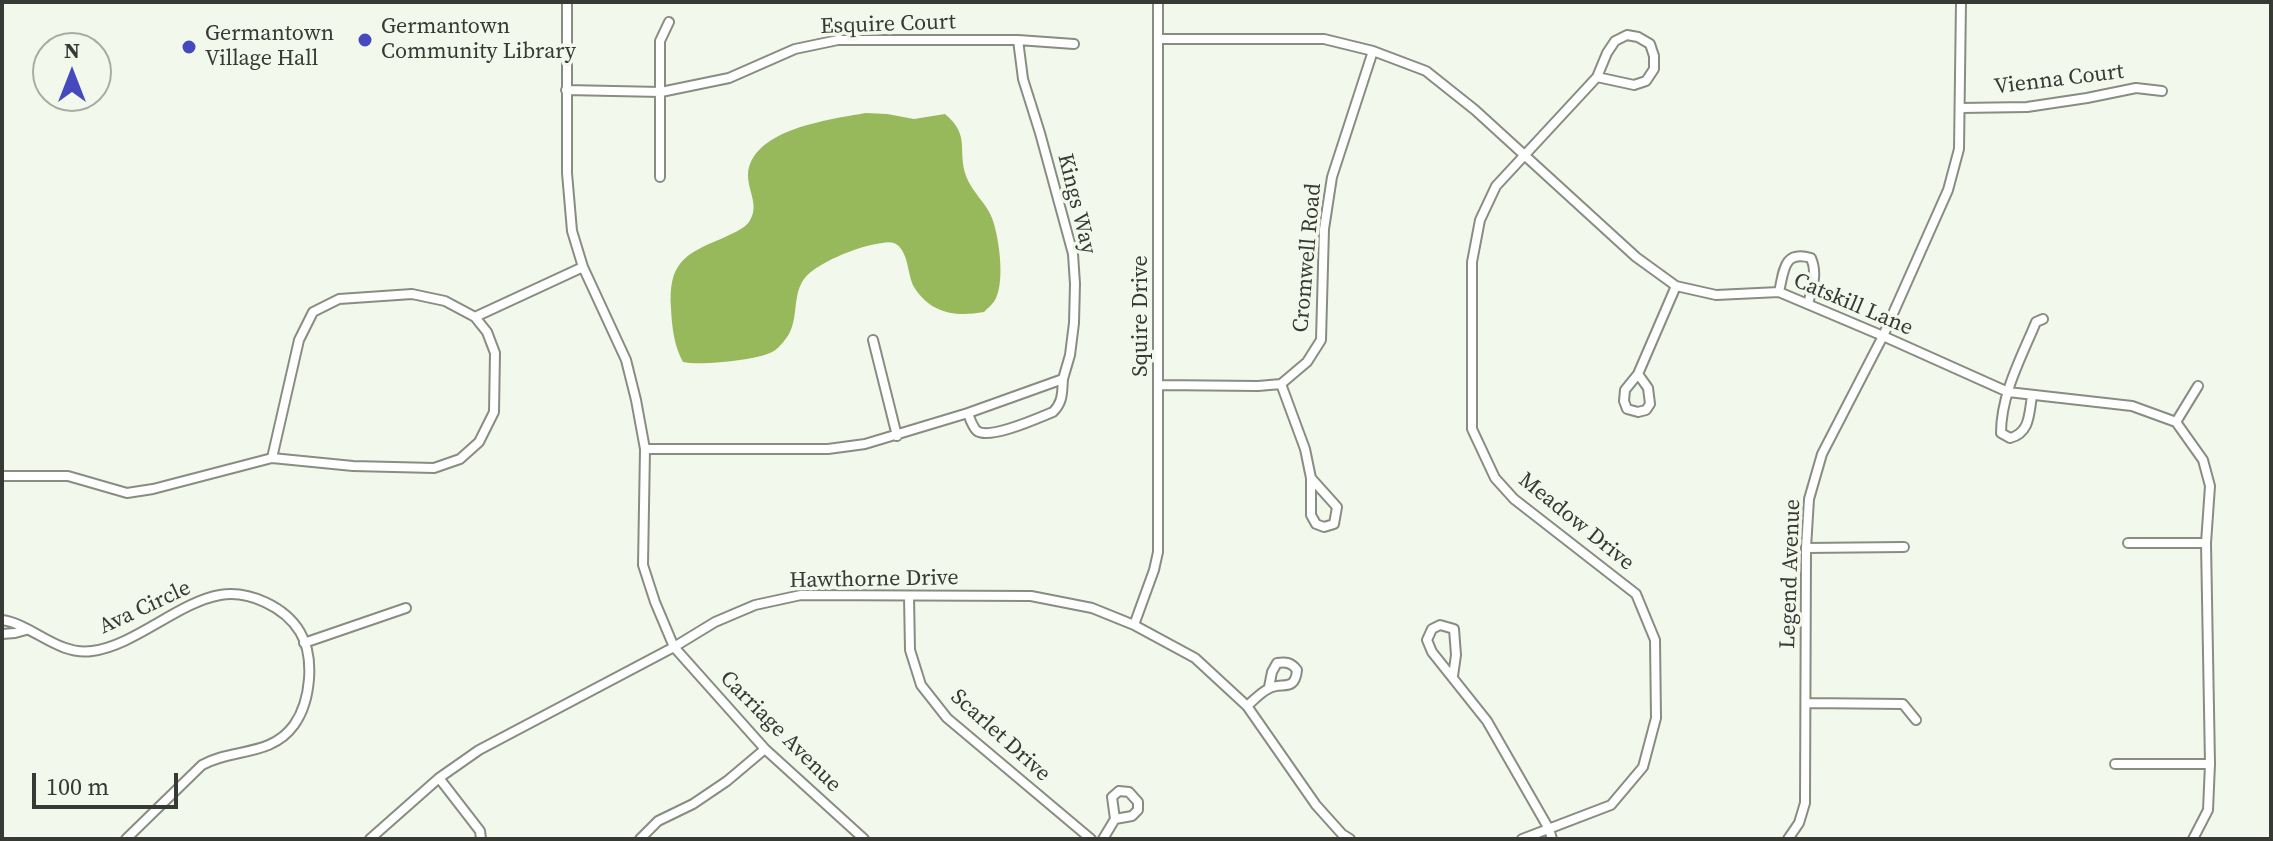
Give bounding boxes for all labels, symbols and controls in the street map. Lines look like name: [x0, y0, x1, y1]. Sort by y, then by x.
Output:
street label: Esquire Court: [820, 9, 956, 41]
place label: Germantown Community Library: [381, 14, 576, 66]
place label: Germantown Village Hall: [205, 21, 334, 72]
marker: Germantown Community Library: [356, 31, 374, 49]
north arrow: [32, 32, 112, 112]
text: N: [64, 35, 80, 65]
marker: Germantown Village Hall: [180, 38, 198, 56]
street label: Vienna Court: [1993, 59, 2125, 101]
street label: Kings Way: [1051, 151, 1101, 257]
street label: Cromwell Road: [1288, 182, 1328, 334]
street label: Squire Drive: [1128, 255, 1154, 377]
street label: Catskill Lane: [1789, 268, 1917, 342]
street label: Meadow Drive: [1513, 467, 1639, 577]
street label: Legend Avenue: [1775, 499, 1807, 649]
street label: Hawthorne Drive: [789, 565, 959, 595]
street label: Ava Circle: [95, 575, 195, 641]
street label: Carriage Avenue: [714, 666, 846, 798]
street label: Scarlet Drive: [945, 684, 1055, 788]
scale bar: [36, 757, 182, 807]
text: 100 m: [46, 770, 109, 803]

